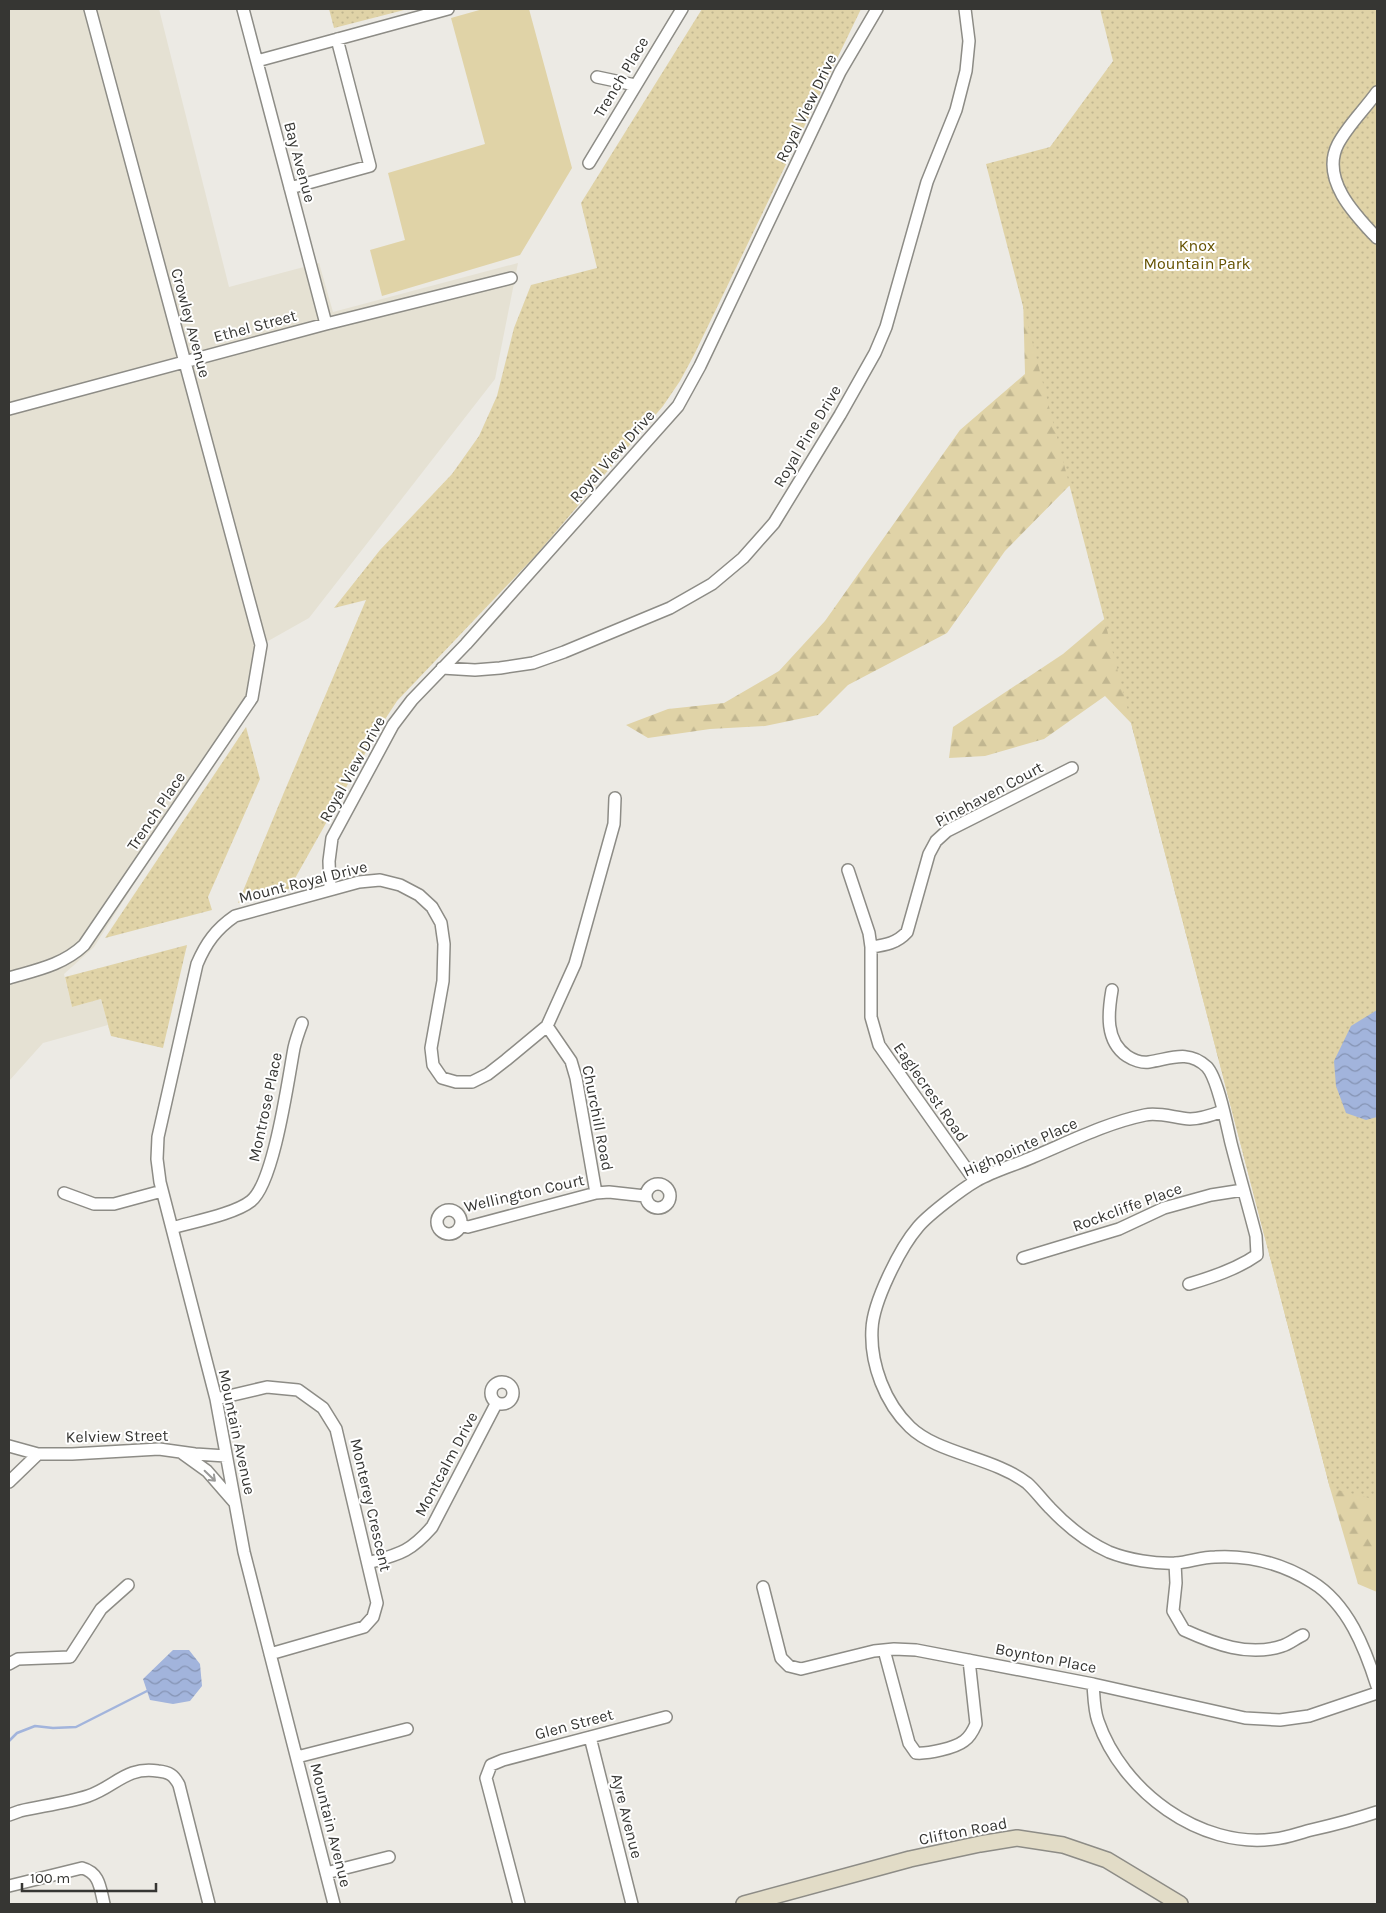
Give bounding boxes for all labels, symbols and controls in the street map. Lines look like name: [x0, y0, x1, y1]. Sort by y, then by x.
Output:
street label: Trench Place: [589, 33, 653, 121]
street label: Royal View Drive: [772, 51, 840, 165]
street label: Bay Avenue: [280, 120, 320, 204]
park label: Knox Mountain Park: [1143, 236, 1251, 273]
street label: Crowley Avenue: [167, 266, 215, 380]
street label: Ethel Street: [211, 306, 299, 346]
street label: Royal Pine Drive: [769, 381, 845, 491]
street label: Royal View Drive: [566, 406, 658, 506]
street label: Royal View Drive: [315, 713, 389, 825]
street label: Pinehaven Court: [932, 758, 1046, 830]
street label: Trench Place: [123, 768, 189, 854]
street label: Mount Royal Drive: [237, 857, 369, 907]
street label: Eaglecrest Road: [890, 1039, 972, 1145]
street label: Montrose Place: [244, 1050, 286, 1164]
street label: Churchill Road: [578, 1064, 618, 1172]
street label: Highpointe Place: [960, 1113, 1080, 1181]
street label: Wellington Court: [462, 1170, 586, 1216]
street label: Rockcliffe Place: [1070, 1178, 1184, 1236]
street label: Mountain Avenue: [214, 1368, 260, 1496]
street label: Montcalm Drive: [410, 1408, 482, 1520]
street label: Kelview Street: [65, 1426, 169, 1446]
street label: Monterey Crescent: [346, 1437, 396, 1573]
one-way arrow: [204, 1469, 216, 1481]
street label: Boynton Place: [994, 1639, 1098, 1677]
street label: Glen Street: [533, 1704, 615, 1744]
street label: Mountain Avenue: [306, 1761, 356, 1889]
street label: Ayre Avenue: [607, 1772, 647, 1860]
street label: Clifton Road: [917, 1813, 1009, 1849]
scale bar: [22, 1860, 156, 1892]
text: 100 m: [30, 1869, 70, 1887]

